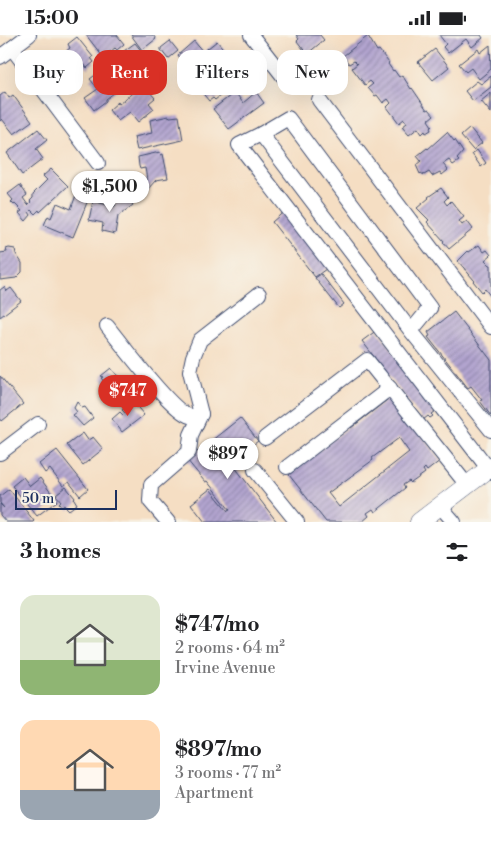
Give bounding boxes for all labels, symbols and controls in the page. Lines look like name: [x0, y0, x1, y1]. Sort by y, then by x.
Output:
text: 15:00: [25, 6, 79, 30]
chip: Buy: [15, 50, 83, 95]
chip: Rent: [93, 50, 167, 95]
chip: Filters: [177, 50, 267, 95]
chip: New: [277, 50, 348, 95]
pin: $1,500: [69, 171, 151, 213]
text: $1,500: [82, 177, 138, 197]
pin: $747: [98, 375, 158, 417]
text: $747: [109, 381, 147, 401]
pin: $897: [198, 437, 258, 480]
text: $897: [208, 444, 248, 464]
scale bar: [15, 487, 118, 510]
text: 50 m: [22, 490, 54, 508]
icon: filters: [443, 538, 471, 566]
text: 3 homes: [20, 539, 101, 565]
text: $747/mo: [175, 612, 260, 638]
icon: home: [60, 615, 120, 675]
text: 2 rooms · 64 m²: [175, 638, 285, 658]
text: Irvine Avenue: [175, 658, 276, 678]
text: $897/mo: [175, 737, 262, 763]
icon: home: [60, 740, 120, 800]
text: 3 rooms · 77 m²: [175, 763, 281, 783]
text: Apartment: [175, 783, 254, 803]

